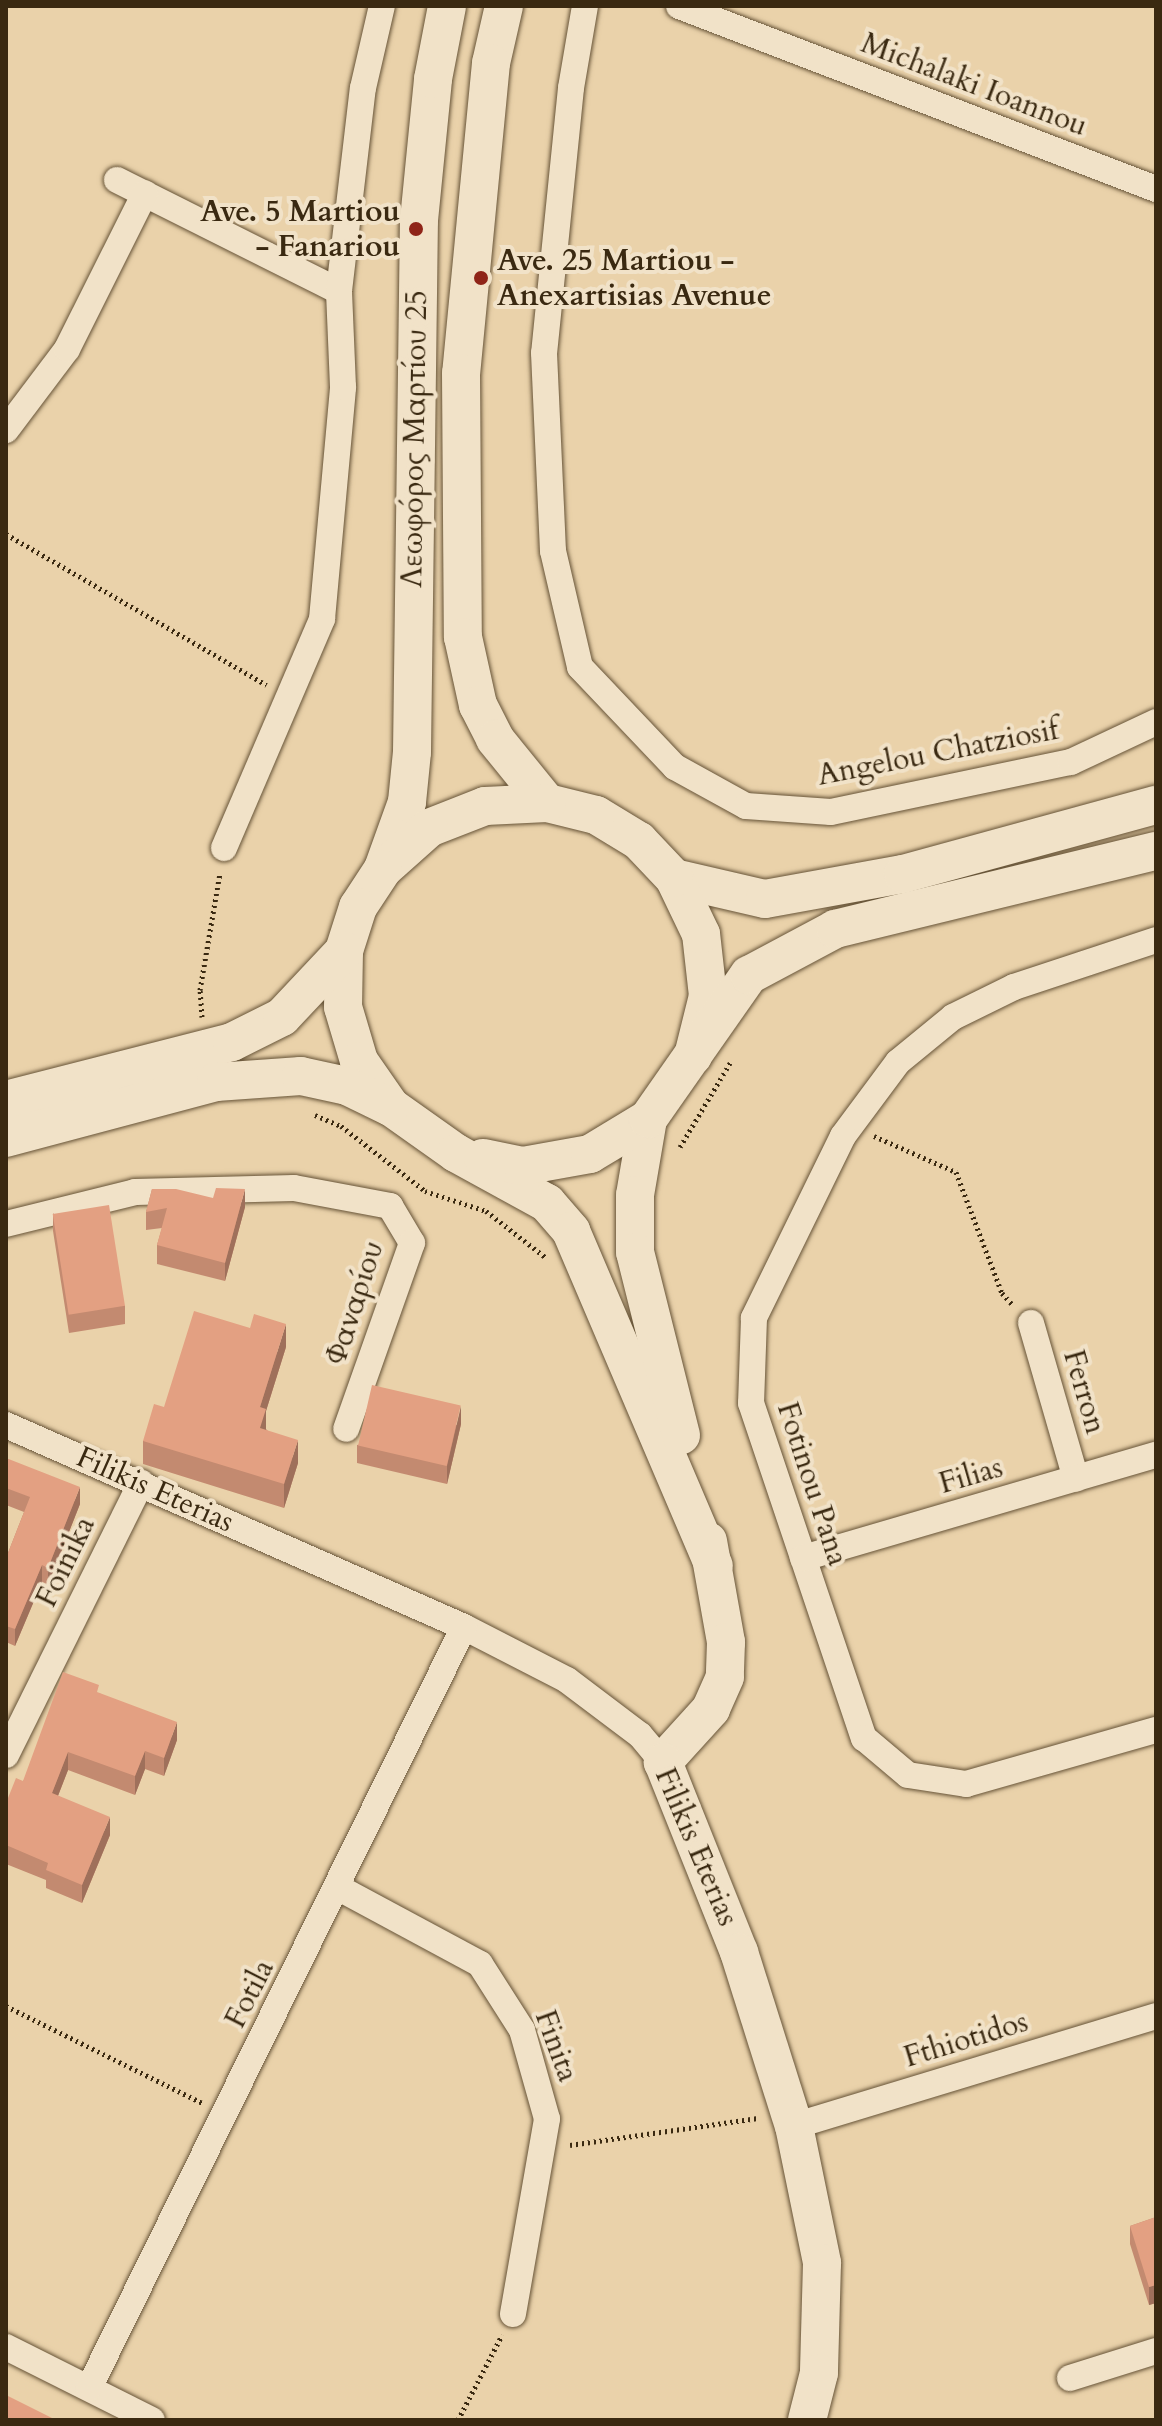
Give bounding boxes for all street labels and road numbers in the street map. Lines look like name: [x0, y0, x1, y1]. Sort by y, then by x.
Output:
street label: Michalaki Ioannou: [856, 25, 1092, 145]
street label: Λεωφόρος Μαρτίου 25: [394, 290, 436, 588]
street label: Angelou Chatziosif: [814, 712, 1062, 794]
street label: Φαναρίου: [318, 1237, 392, 1369]
street label: Ferron: [1055, 1346, 1113, 1438]
street label: Fotinou Pana: [769, 1398, 855, 1570]
street label: Filikis Eterias: [71, 1439, 239, 1541]
street label: Filias: [935, 1450, 1007, 1502]
street label: Foinika: [29, 1511, 103, 1613]
street label: Filikis Eterias: [647, 1763, 745, 1931]
street label: Fotila: [218, 1954, 282, 2034]
street label: Fthiotidos: [900, 2004, 1032, 2076]
street label: Finita: [527, 2005, 585, 2087]

